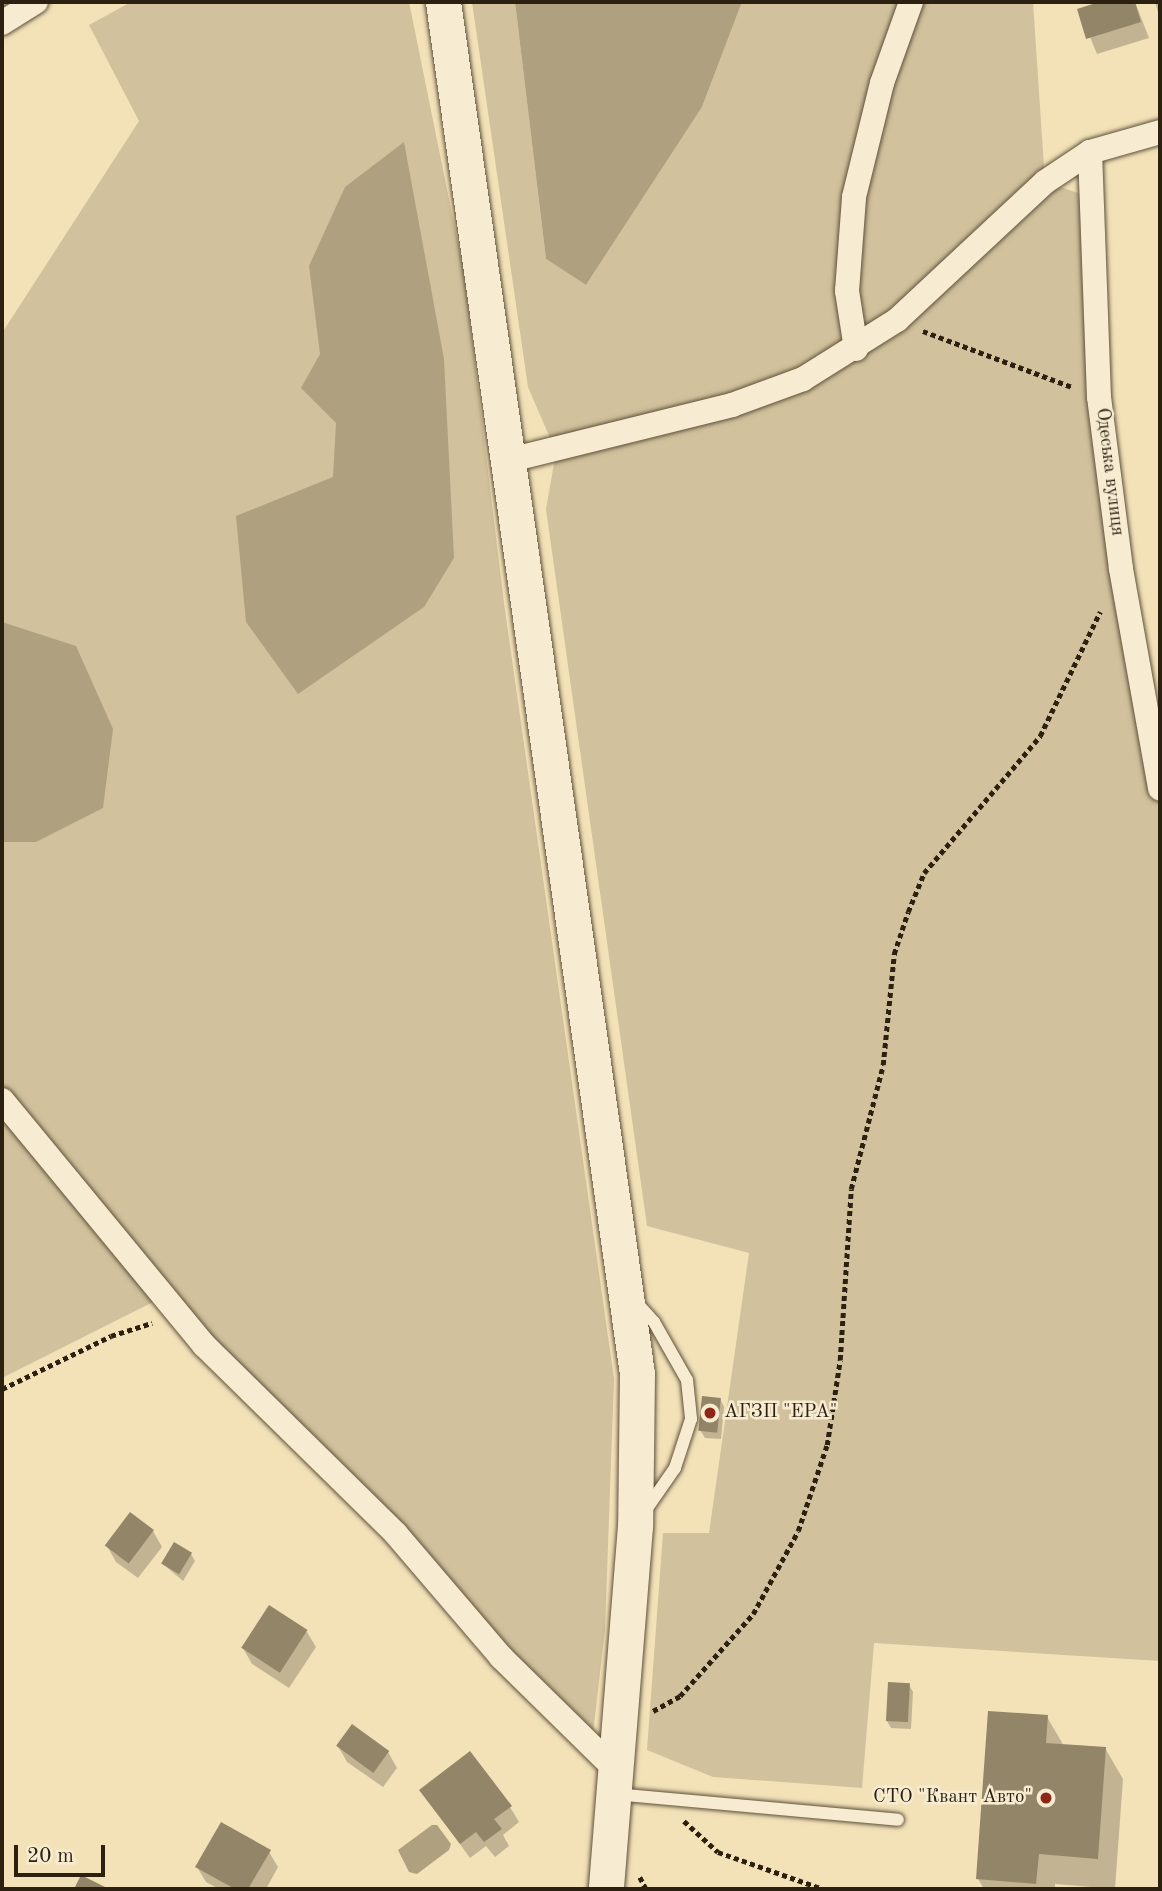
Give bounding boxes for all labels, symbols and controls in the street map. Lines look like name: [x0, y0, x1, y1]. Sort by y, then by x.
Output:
street label: Одеська вулиця: [1090, 407, 1128, 537]
place label: АГЗП "ЕРА": [724, 1402, 837, 1424]
marker: АГЗП "ЕРА": [702, 1405, 718, 1421]
place label: СТО "Квант Авто": [873, 1787, 1032, 1809]
marker: СТО "Квант Авто": [1038, 1790, 1054, 1806]
scale bar: [18, 1832, 108, 1876]
text: 20 m: [27, 1846, 74, 1867]

